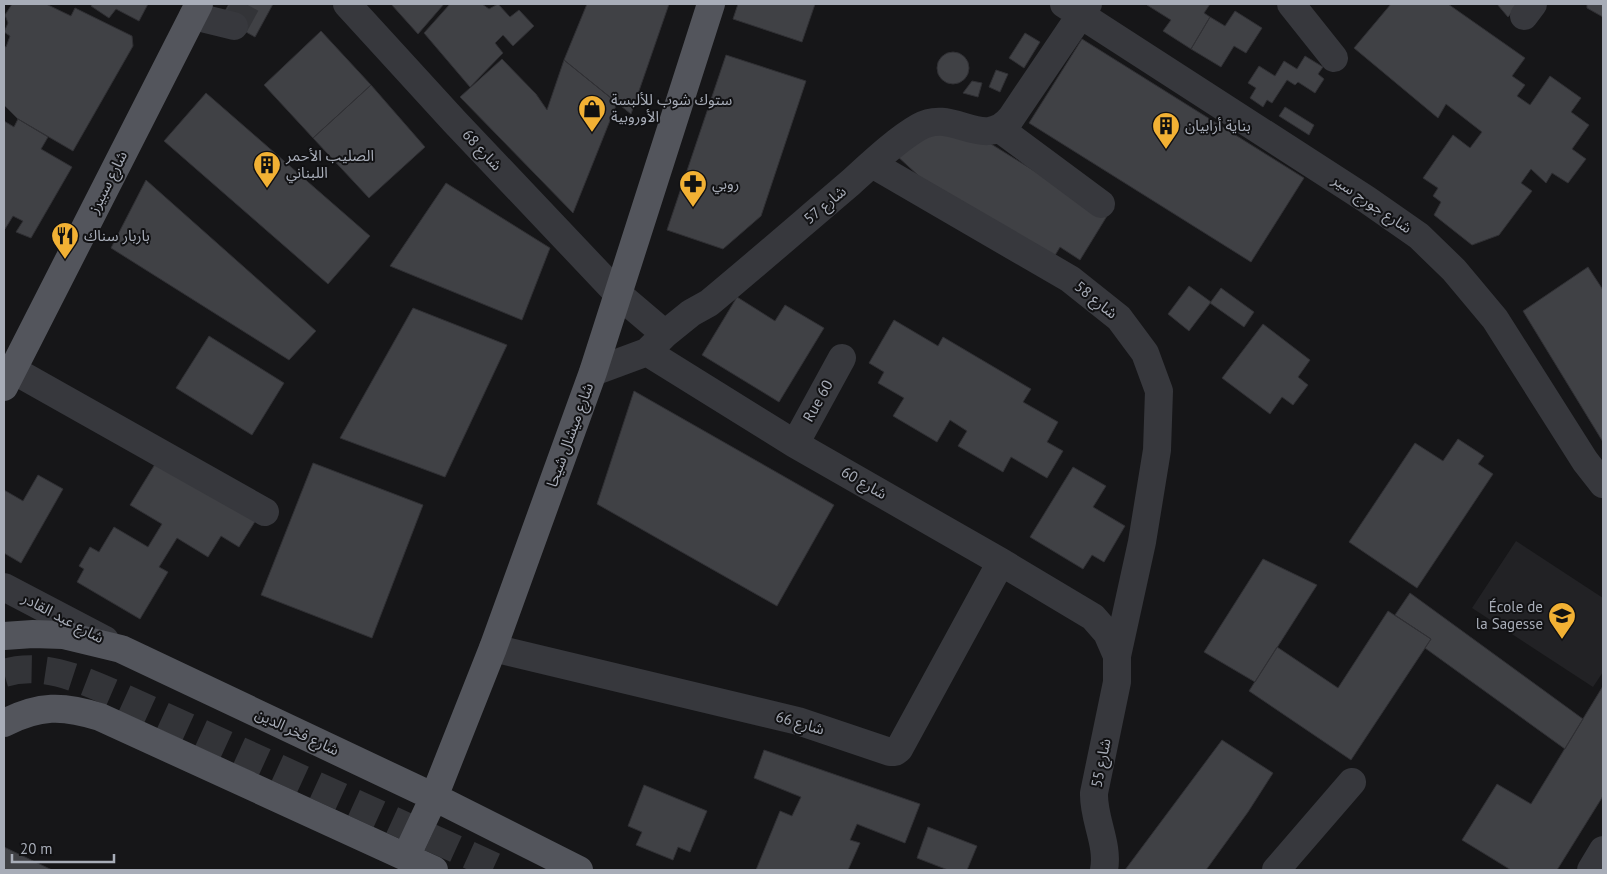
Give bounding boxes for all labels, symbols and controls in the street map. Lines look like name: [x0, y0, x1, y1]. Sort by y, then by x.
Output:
place label: ستوك شوب للألبسة الأوروبية: [611, 90, 733, 126]
shop icon: ستوك شوب للألبسة الأوروبية: [577, 94, 607, 133]
building icon: بناية أرابيان: [1151, 111, 1181, 150]
place label: بناية أرابيان: [1185, 116, 1251, 135]
street label: شارع 68: [456, 125, 506, 176]
place label: الصليب الأحمر اللبناني: [285, 146, 374, 184]
street label: شارع سبيرز: [83, 147, 134, 218]
building icon: الصليب الأحمر اللبناني: [252, 150, 282, 189]
pharmacy icon: روبي: [678, 169, 708, 208]
street label: شارع جورج سير: [1327, 170, 1416, 240]
place label: روبي: [712, 174, 739, 195]
street label: شارع 57: [800, 181, 852, 230]
restaurant icon: باربار سناك: [50, 221, 80, 260]
place label: باربار سناك: [84, 226, 150, 245]
street label: شارع 58: [1069, 277, 1122, 325]
street label: Rue 60: [798, 377, 837, 425]
street label: شارع ميشال شيحا: [542, 380, 600, 491]
street label: شارع 60: [837, 462, 891, 506]
street label: شارع عبد القادر: [17, 588, 108, 650]
place label: École de la Sagesse: [1476, 597, 1543, 633]
school or university icon: École de la Sagesse: [1547, 601, 1577, 640]
street label: شارع فخر الدين: [251, 704, 342, 762]
street label: شارع 66: [773, 707, 827, 741]
street label: شارع 55: [1086, 737, 1118, 790]
scale bar: [12, 832, 115, 864]
text: 20 m: [20, 839, 53, 858]

